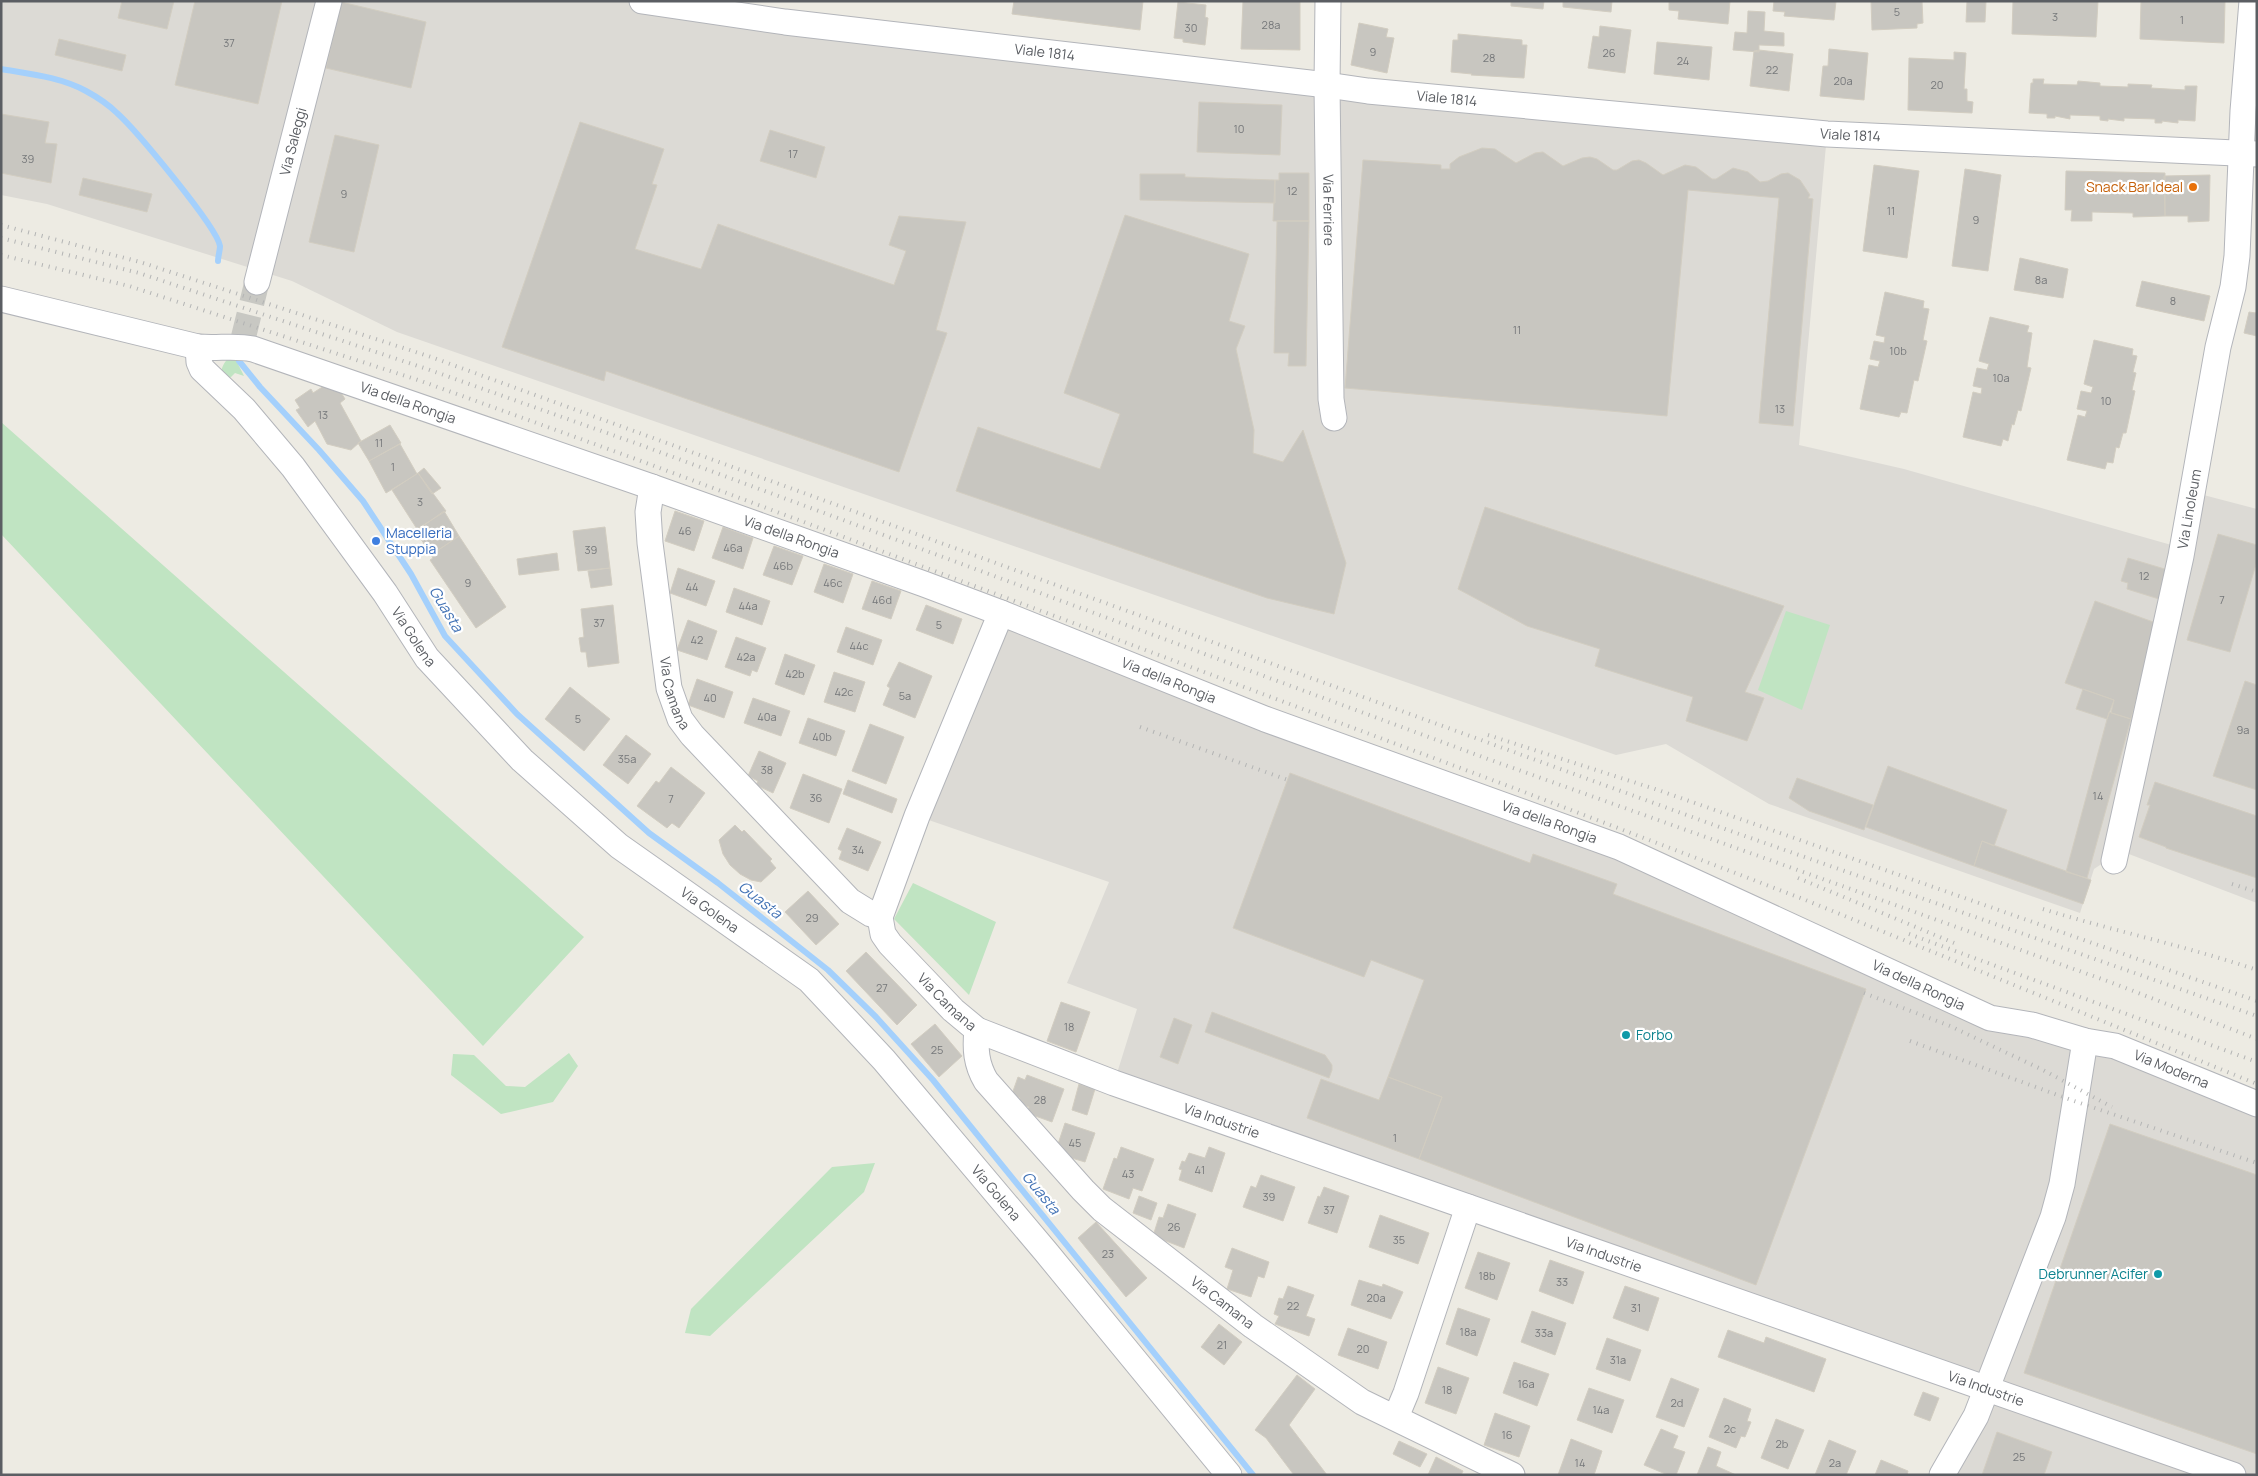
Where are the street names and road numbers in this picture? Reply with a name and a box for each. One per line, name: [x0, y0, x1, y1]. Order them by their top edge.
street label: Viale 1814: [1013, 39, 1076, 65]
street label: Viale 1814: [1416, 86, 1478, 110]
street label: Via Saleggi: [275, 105, 310, 178]
street label: Viale 1814: [1819, 123, 1881, 145]
street label: Via Ferriere: [1319, 174, 1339, 246]
street label: Via della Rongia: [358, 377, 459, 428]
street label: Via Linoleum: [2172, 467, 2205, 550]
street label: Via della Rongia: [741, 510, 842, 562]
street label: Via Golena: [388, 603, 440, 671]
street label: Via della Rongia: [1119, 652, 1219, 707]
street label: Via Camana: [656, 656, 695, 733]
street label: Via della Rongia: [1499, 795, 1600, 847]
street label: Via Golena: [677, 882, 743, 937]
street label: Via della Rongia: [1869, 955, 1968, 1014]
street label: Via Camana: [913, 969, 981, 1035]
street label: Via Moderna: [2131, 1045, 2212, 1093]
street label: Via Industrie: [1181, 1098, 1262, 1142]
street label: Via Golena: [967, 1161, 1026, 1224]
street label: Via Industrie: [1563, 1232, 1645, 1276]
street label: Via Camana: [1187, 1271, 1259, 1333]
street label: Via Industrie: [1945, 1366, 2027, 1410]

